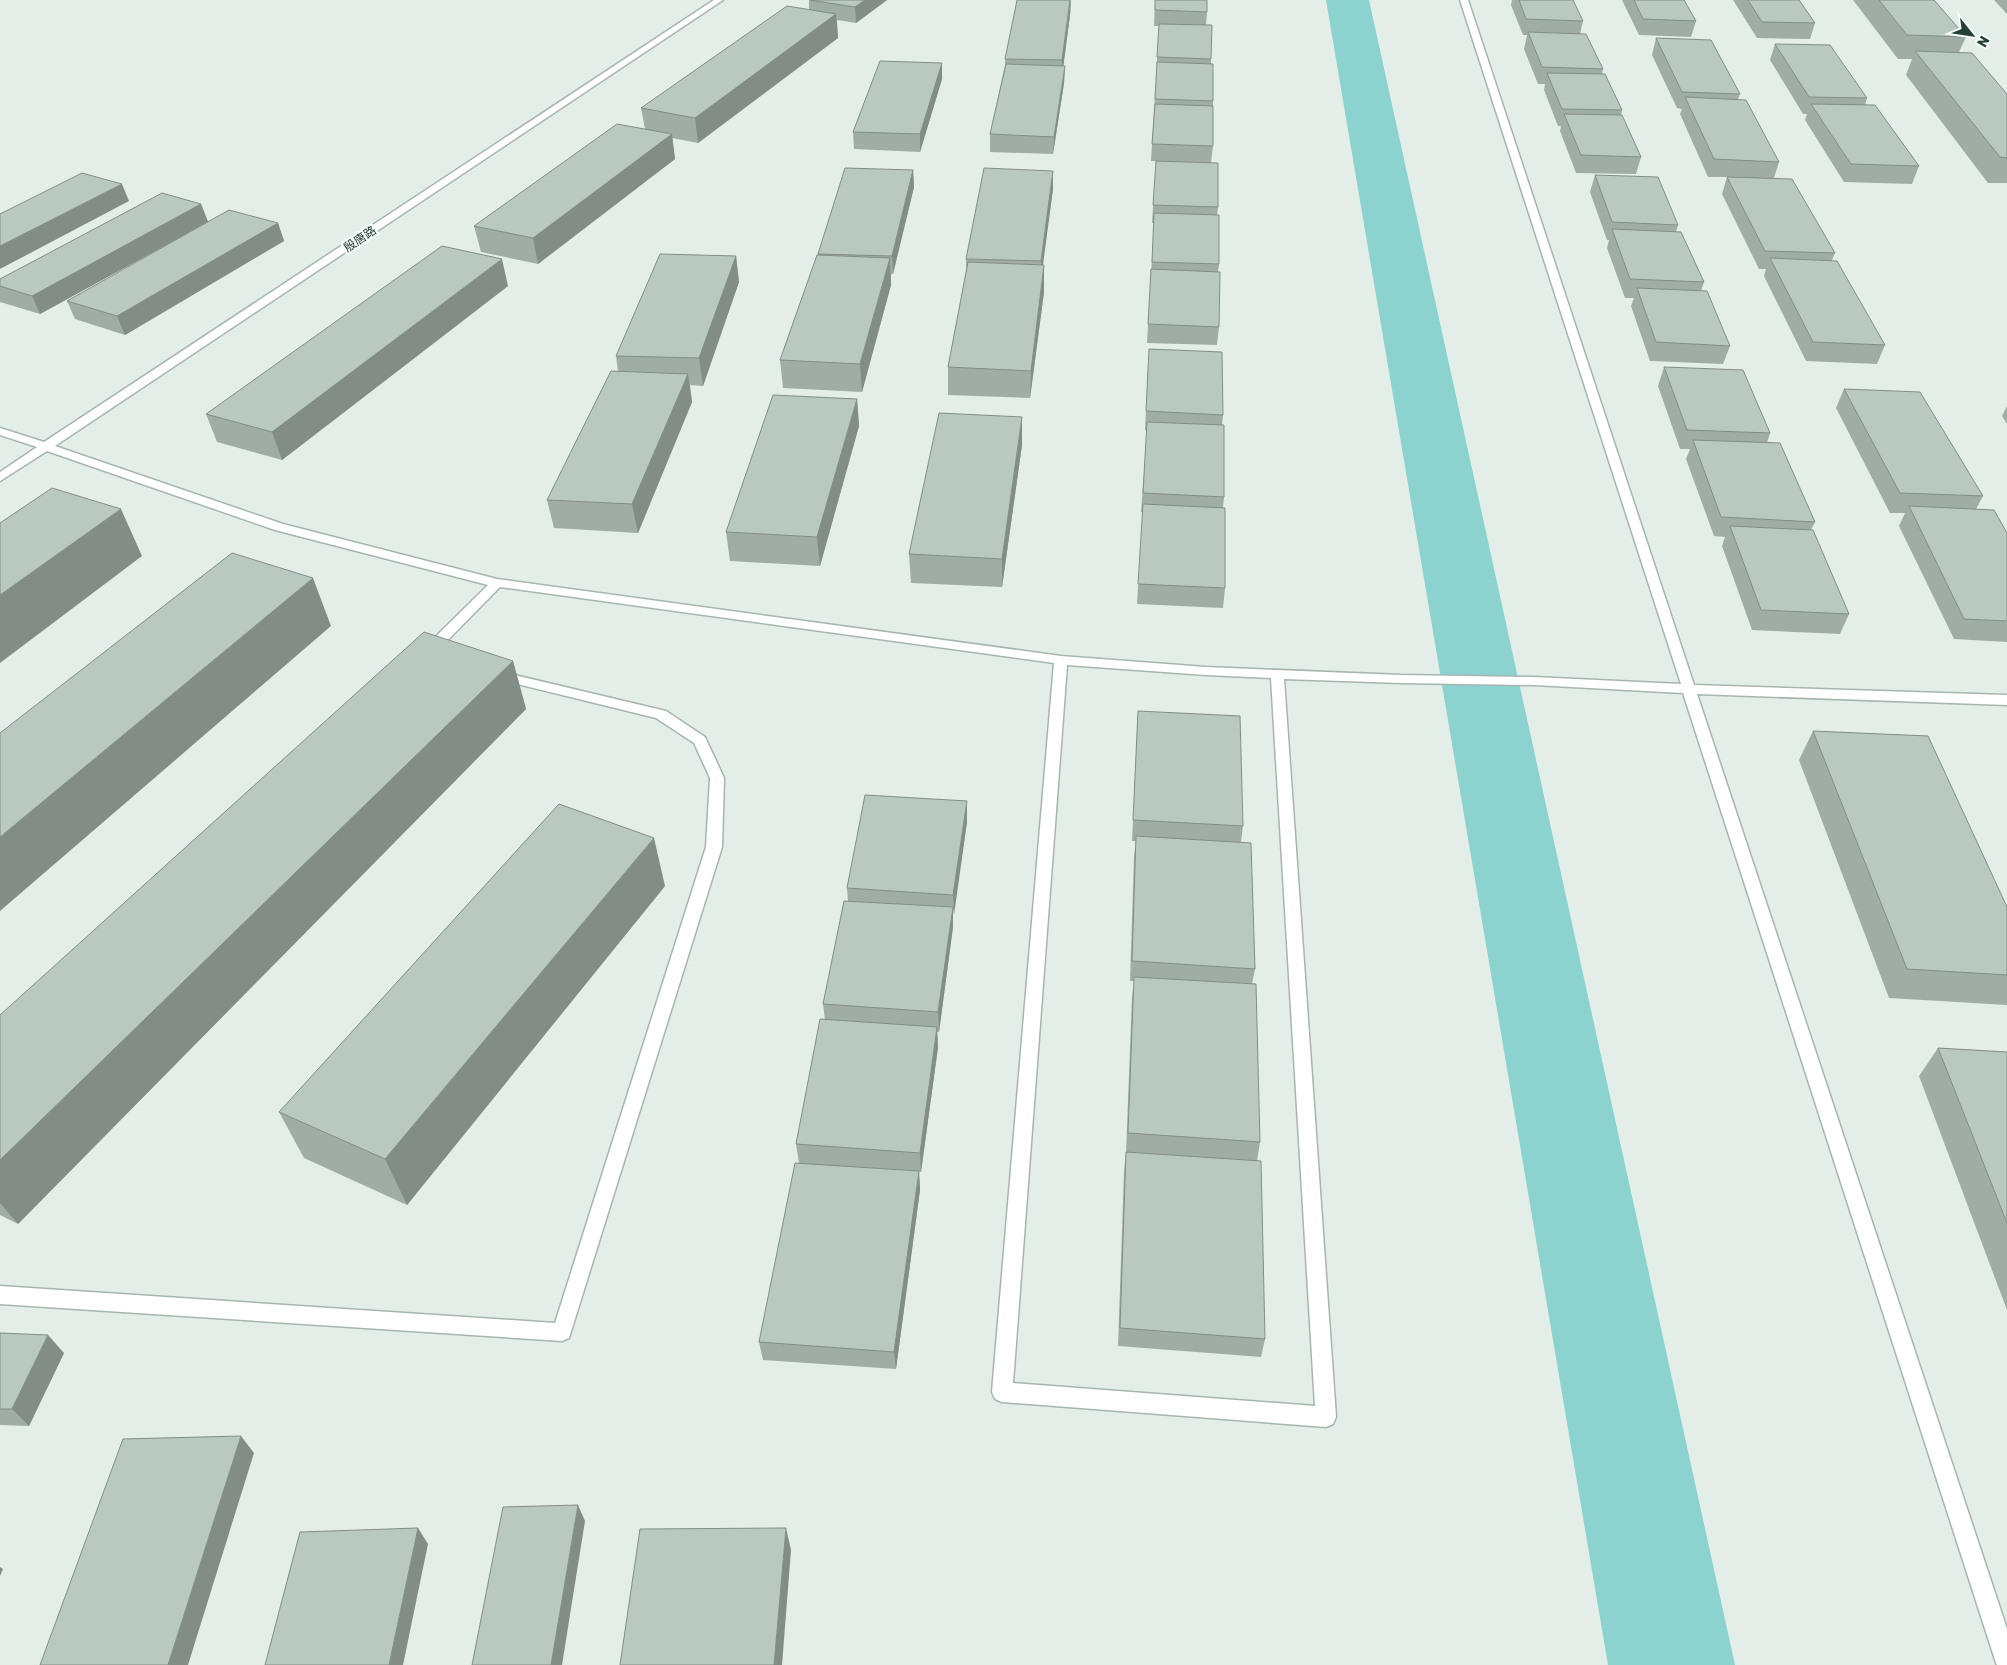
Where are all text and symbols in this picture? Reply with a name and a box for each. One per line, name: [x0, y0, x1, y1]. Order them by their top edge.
north arrow: [1947, 10, 1997, 60]
text: N: [1973, 33, 1993, 50]
street label: 殷唐路: [341, 223, 379, 255]

